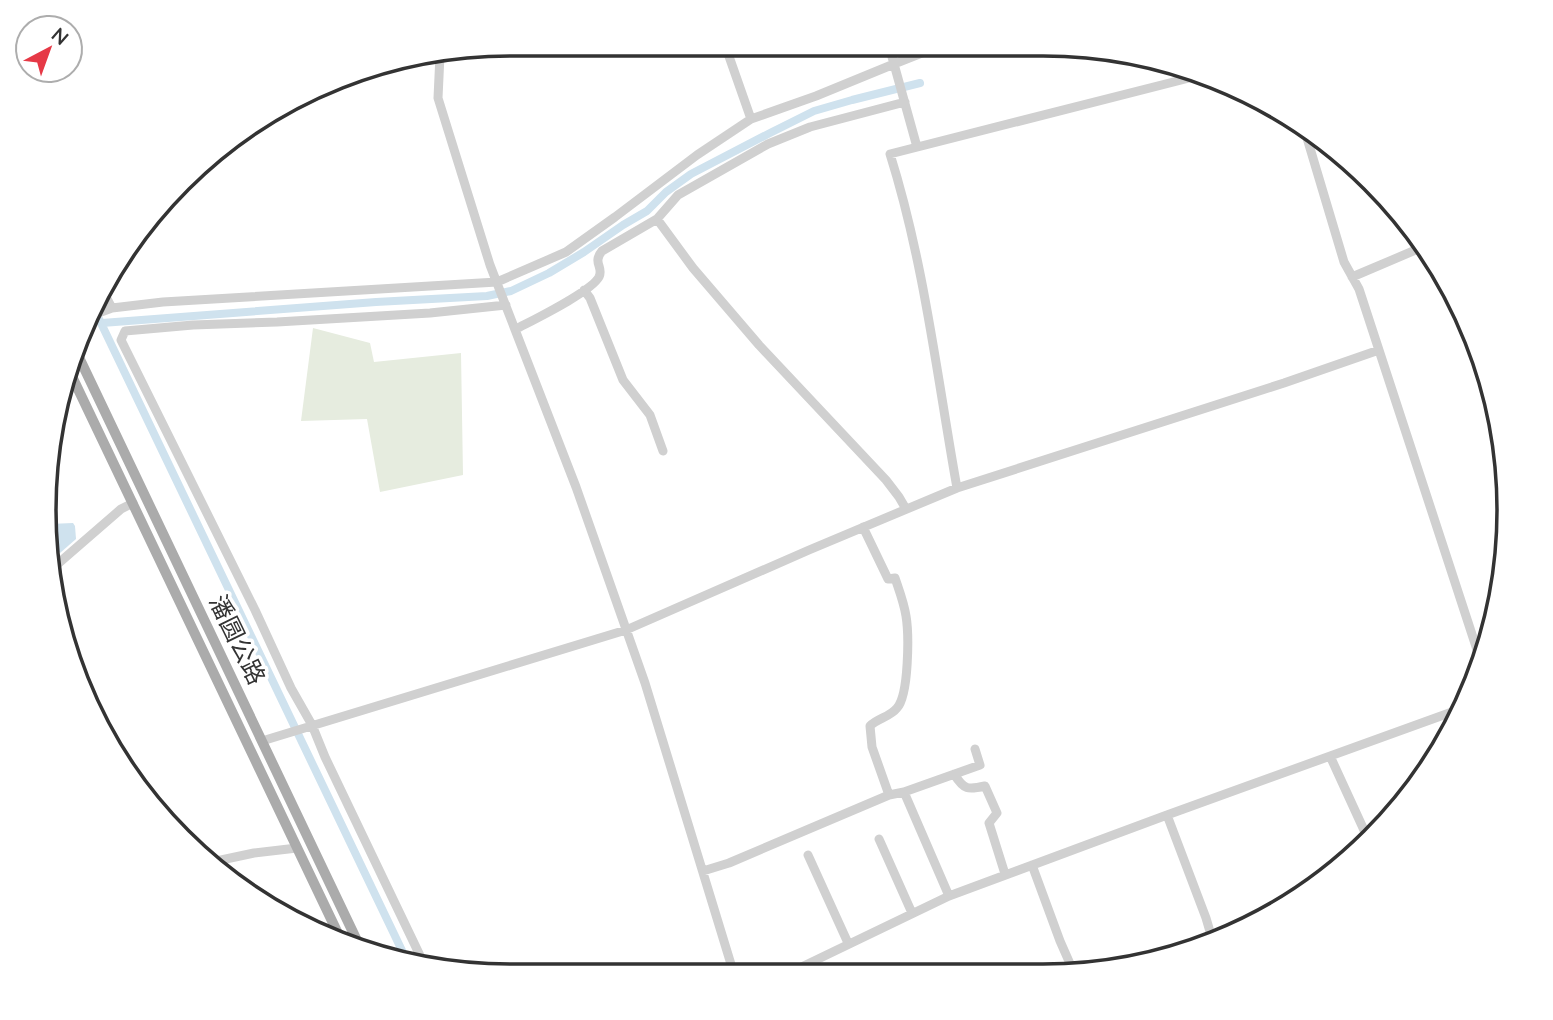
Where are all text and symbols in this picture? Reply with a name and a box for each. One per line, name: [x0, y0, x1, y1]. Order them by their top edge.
north arrow: [14, 14, 84, 84]
text: N: [47, 22, 74, 49]
street label: 潘圆公路: [204, 590, 272, 689]

